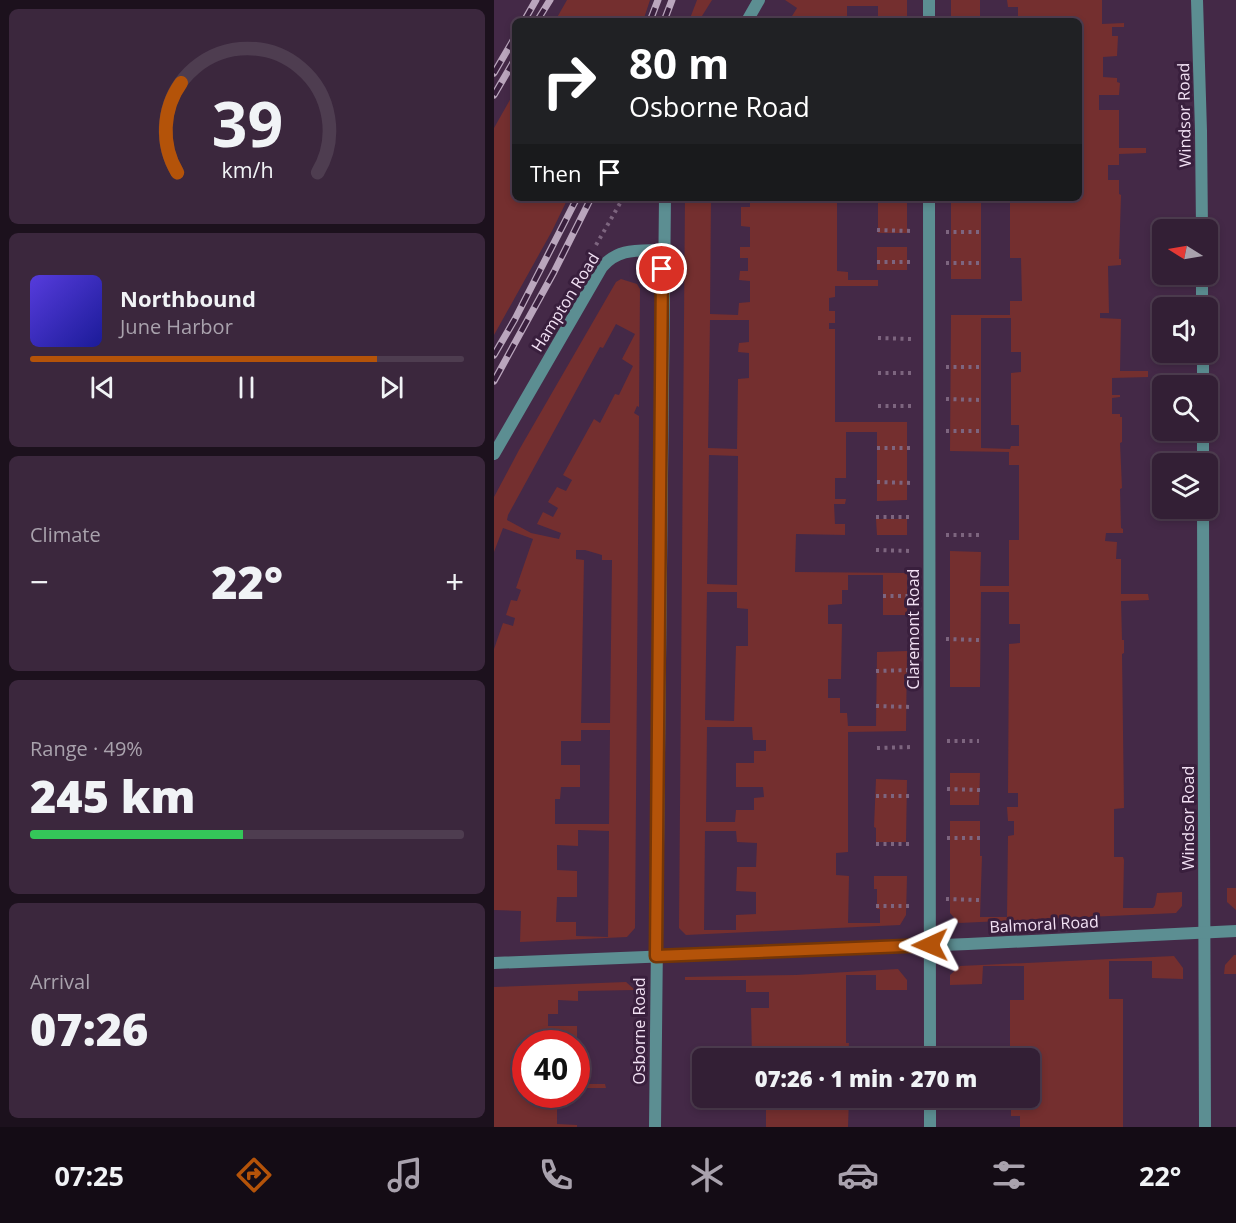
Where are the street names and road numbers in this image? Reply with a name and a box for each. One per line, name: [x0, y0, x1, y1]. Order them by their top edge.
street label: Windsor Road: [1172, 63, 1196, 167]
street label: Hampton Road: [526, 248, 604, 356]
street label: Claremont Road: [902, 569, 924, 689]
street label: Windsor Road: [1177, 766, 1199, 870]
street label: Balmoral Road: [989, 910, 1099, 938]
street label: Osborne Road: [628, 977, 650, 1085]

